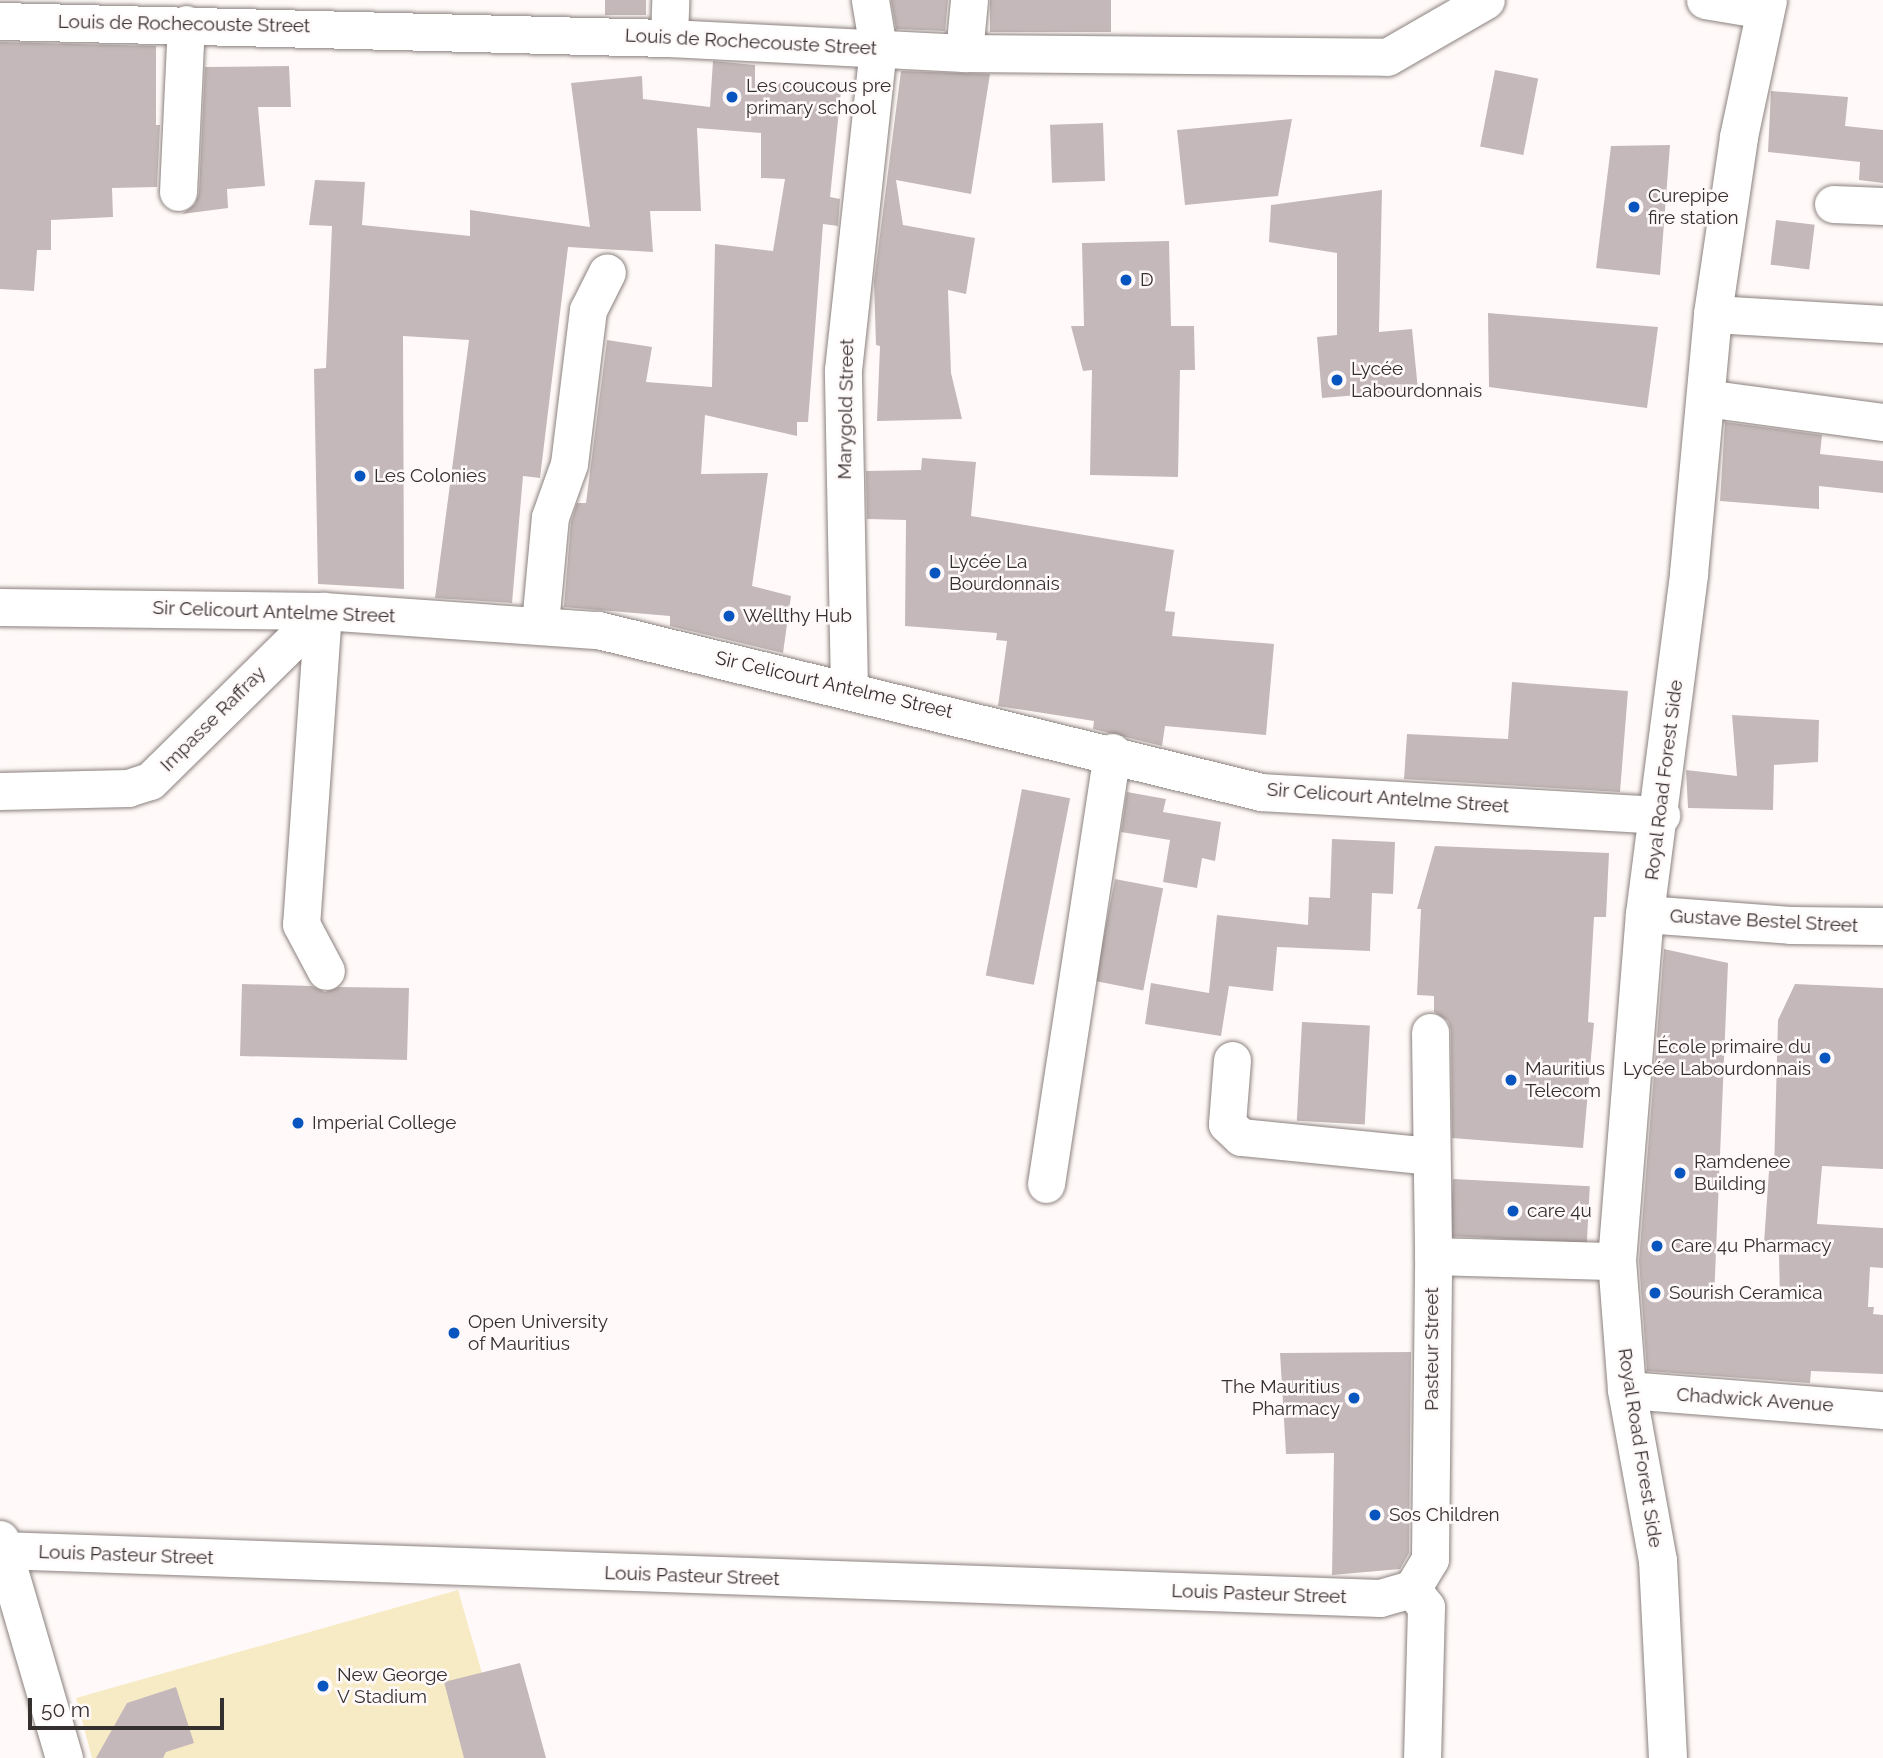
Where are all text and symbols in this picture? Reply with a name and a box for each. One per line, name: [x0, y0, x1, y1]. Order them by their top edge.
street label: Louis de Rochecouste Street: [58, 10, 310, 38]
street label: Louis de Rochecouste Street: [624, 24, 878, 60]
place label: Les coucous pre primary school: [746, 75, 891, 119]
marker: Les coucous pre primary school: [724, 89, 740, 105]
place label: Curepipe fire station: [1648, 185, 1739, 229]
marker: Curepipe fire station: [1626, 199, 1642, 215]
place label: D: [1140, 269, 1154, 291]
marker: D: [1118, 272, 1134, 288]
street label: Marygold Street: [833, 338, 859, 480]
place label: Lycée Labourdonnais: [1351, 358, 1482, 402]
marker: Lycée Labourdonnais: [1329, 372, 1345, 388]
place label: Les Colonies: [374, 465, 486, 487]
marker: Les Colonies: [352, 468, 368, 484]
place label: Lycée La Bourdonnais: [949, 551, 1060, 595]
marker: Lycée La Bourdonnais: [927, 565, 943, 581]
street label: Sir Celicourt Antelme Street: [152, 596, 396, 628]
place label: Wellthy Hub: [743, 605, 852, 627]
marker: Wellthy Hub: [721, 608, 737, 624]
street label: Sir Celicourt Antelme Street: [713, 646, 955, 724]
street label: Impasse Raffray: [156, 662, 270, 776]
street label: Royal Road Forest Side: [1640, 678, 1688, 882]
street label: Sir Celicourt Antelme Street: [1266, 778, 1510, 818]
street label: Gustave Bestel Street: [1669, 905, 1859, 937]
place label: École primaire du Lycée Labourdonnais: [1623, 1036, 1811, 1080]
marker: École primaire du Lycée Labourdonnais: [1817, 1050, 1833, 1066]
place label: Mauritius Telecom: [1525, 1058, 1605, 1102]
marker: Mauritius Telecom: [1503, 1072, 1519, 1088]
place label: Imperial College: [312, 1112, 457, 1134]
marker: Imperial College: [290, 1115, 306, 1131]
place label: Ramdenee Building: [1694, 1151, 1790, 1195]
marker: Ramdenee Building: [1672, 1165, 1688, 1181]
place label: care 4u: [1527, 1200, 1592, 1222]
marker: care 4u: [1505, 1203, 1521, 1219]
place label: Care 4u Pharmacy: [1671, 1235, 1832, 1257]
marker: Care 4u Pharmacy: [1649, 1238, 1665, 1254]
place label: Sourish Ceramica: [1669, 1282, 1823, 1304]
marker: Sourish Ceramica: [1647, 1285, 1663, 1301]
street label: Pasteur Street: [1421, 1287, 1443, 1411]
place label: Open University of Mauritius: [468, 1311, 608, 1355]
marker: Open University of Mauritius: [446, 1325, 462, 1341]
street label: Royal Road Forest Side: [1613, 1346, 1667, 1550]
place label: The Mauritius Pharmacy: [1221, 1376, 1340, 1420]
street label: Chadwick Avenue: [1675, 1383, 1835, 1417]
marker: The Mauritius Pharmacy: [1346, 1390, 1362, 1406]
place label: Sos Children: [1389, 1504, 1500, 1526]
marker: Sos Children: [1367, 1507, 1383, 1523]
street label: Louis Pasteur Street: [38, 1541, 214, 1569]
street label: Louis Pasteur Street: [604, 1562, 780, 1590]
street label: Louis Pasteur Street: [1171, 1580, 1347, 1608]
place label: New George V Stadium: [337, 1664, 448, 1708]
marker: New George V Stadium: [315, 1678, 331, 1694]
scale bar: [32, 1684, 228, 1728]
text: 50 m: [41, 1697, 90, 1722]

